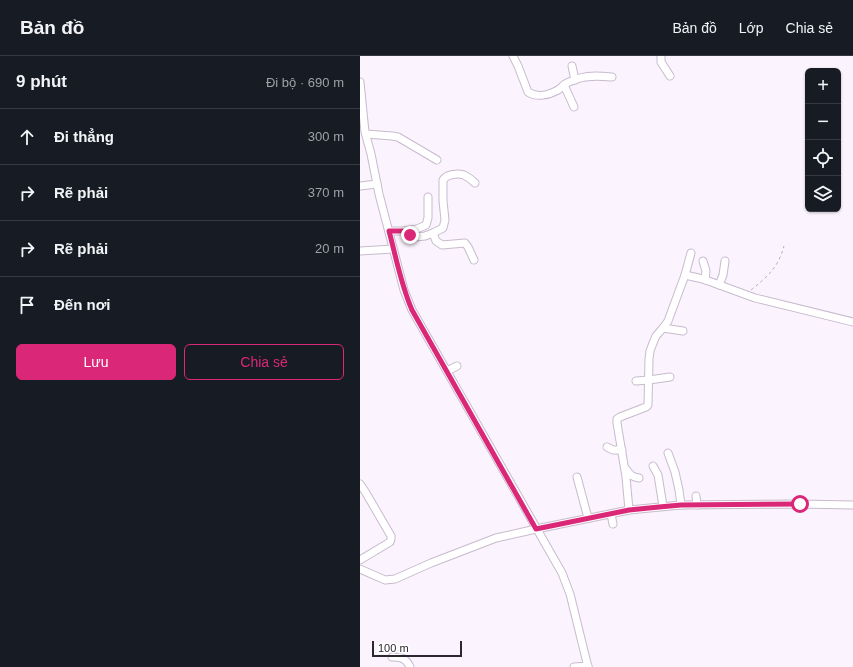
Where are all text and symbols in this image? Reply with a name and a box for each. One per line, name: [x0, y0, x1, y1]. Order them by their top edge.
text: Bản đồ: [20, 17, 84, 38]
text: Bản đồ: [672, 20, 717, 36]
text: Lớp: [739, 20, 764, 36]
text: Chia sẻ: [786, 20, 833, 36]
map controls: [805, 68, 841, 212]
button: +: [805, 68, 841, 104]
text: 9 phút: [16, 72, 67, 91]
text: Đi bộ · 690 m: [266, 75, 344, 90]
button: −: [805, 104, 841, 140]
icon: ahead: [16, 126, 38, 148]
text: Đi thẳng: [54, 128, 114, 145]
text: 300 m: [308, 129, 344, 144]
button: locate: [805, 140, 841, 176]
button: layers: [805, 176, 841, 212]
icon: right: [16, 182, 38, 204]
text: Rẽ phải: [54, 184, 108, 201]
text: 370 m: [308, 185, 344, 200]
route end: [401, 226, 419, 244]
icon: right: [16, 238, 38, 260]
text: Rẽ phải: [54, 240, 108, 257]
text: 20 m: [315, 241, 344, 256]
icon: arrive: [16, 294, 38, 316]
text: Đến nơi: [54, 296, 111, 313]
button: Lưu: [16, 344, 176, 380]
button: Chia sẻ: [184, 344, 344, 380]
route start: [791, 495, 809, 513]
scale bar: [372, 639, 462, 658]
text: 100 m: [378, 642, 409, 654]

